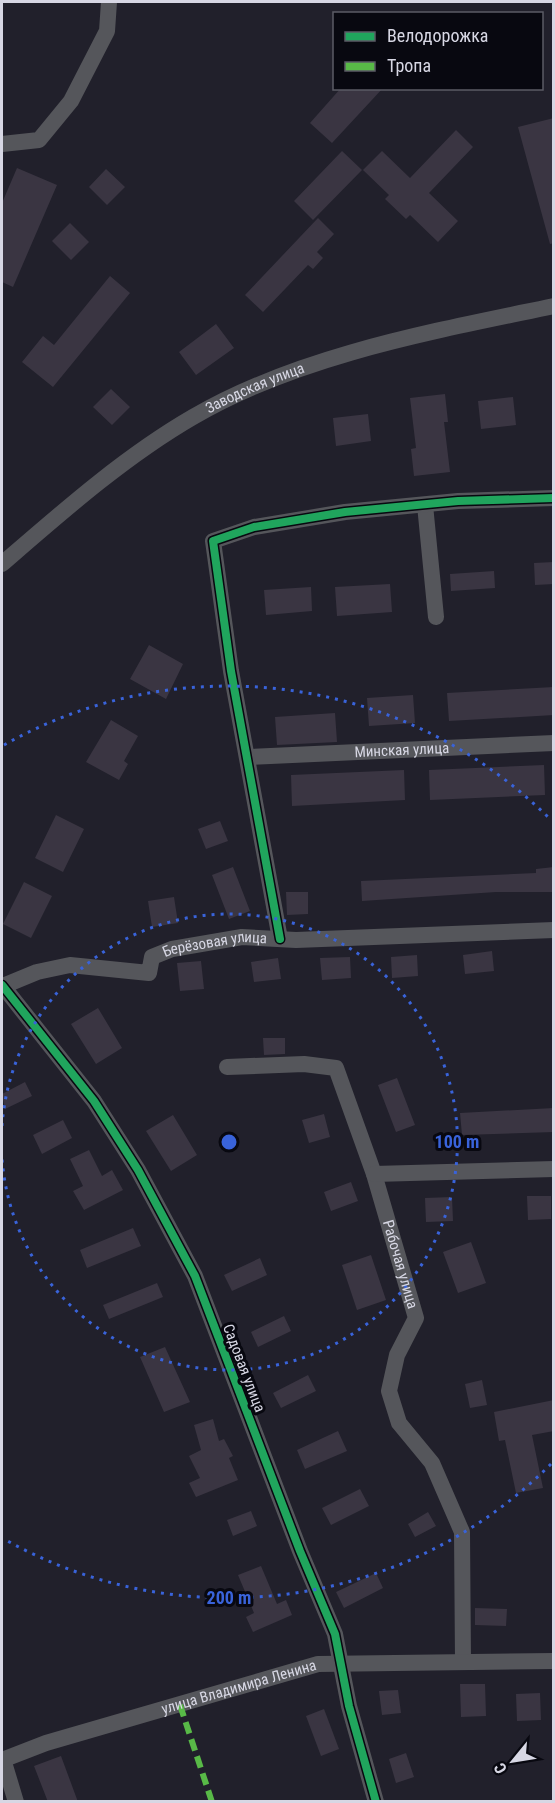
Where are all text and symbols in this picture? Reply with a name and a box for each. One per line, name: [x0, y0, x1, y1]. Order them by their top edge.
legend: [333, 12, 543, 90]
text: Велодорожка: [387, 25, 488, 46]
text: Тропа: [387, 55, 431, 76]
street label: Заводская улица: [202, 359, 307, 417]
street label: Минская улица: [354, 739, 450, 761]
street label: Берёзовая улица: [160, 928, 268, 961]
text: 100 m: [435, 1131, 479, 1152]
centre of rings: [219, 1132, 239, 1152]
street label: Рабочая улица: [379, 1218, 422, 1311]
street label: Садовая улица: [219, 1321, 269, 1415]
text: 200 m: [207, 1587, 251, 1608]
street label: улица Владимира Ленина: [159, 1656, 318, 1718]
north arrow: [483, 1731, 543, 1791]
text: С: [490, 1760, 511, 1777]

